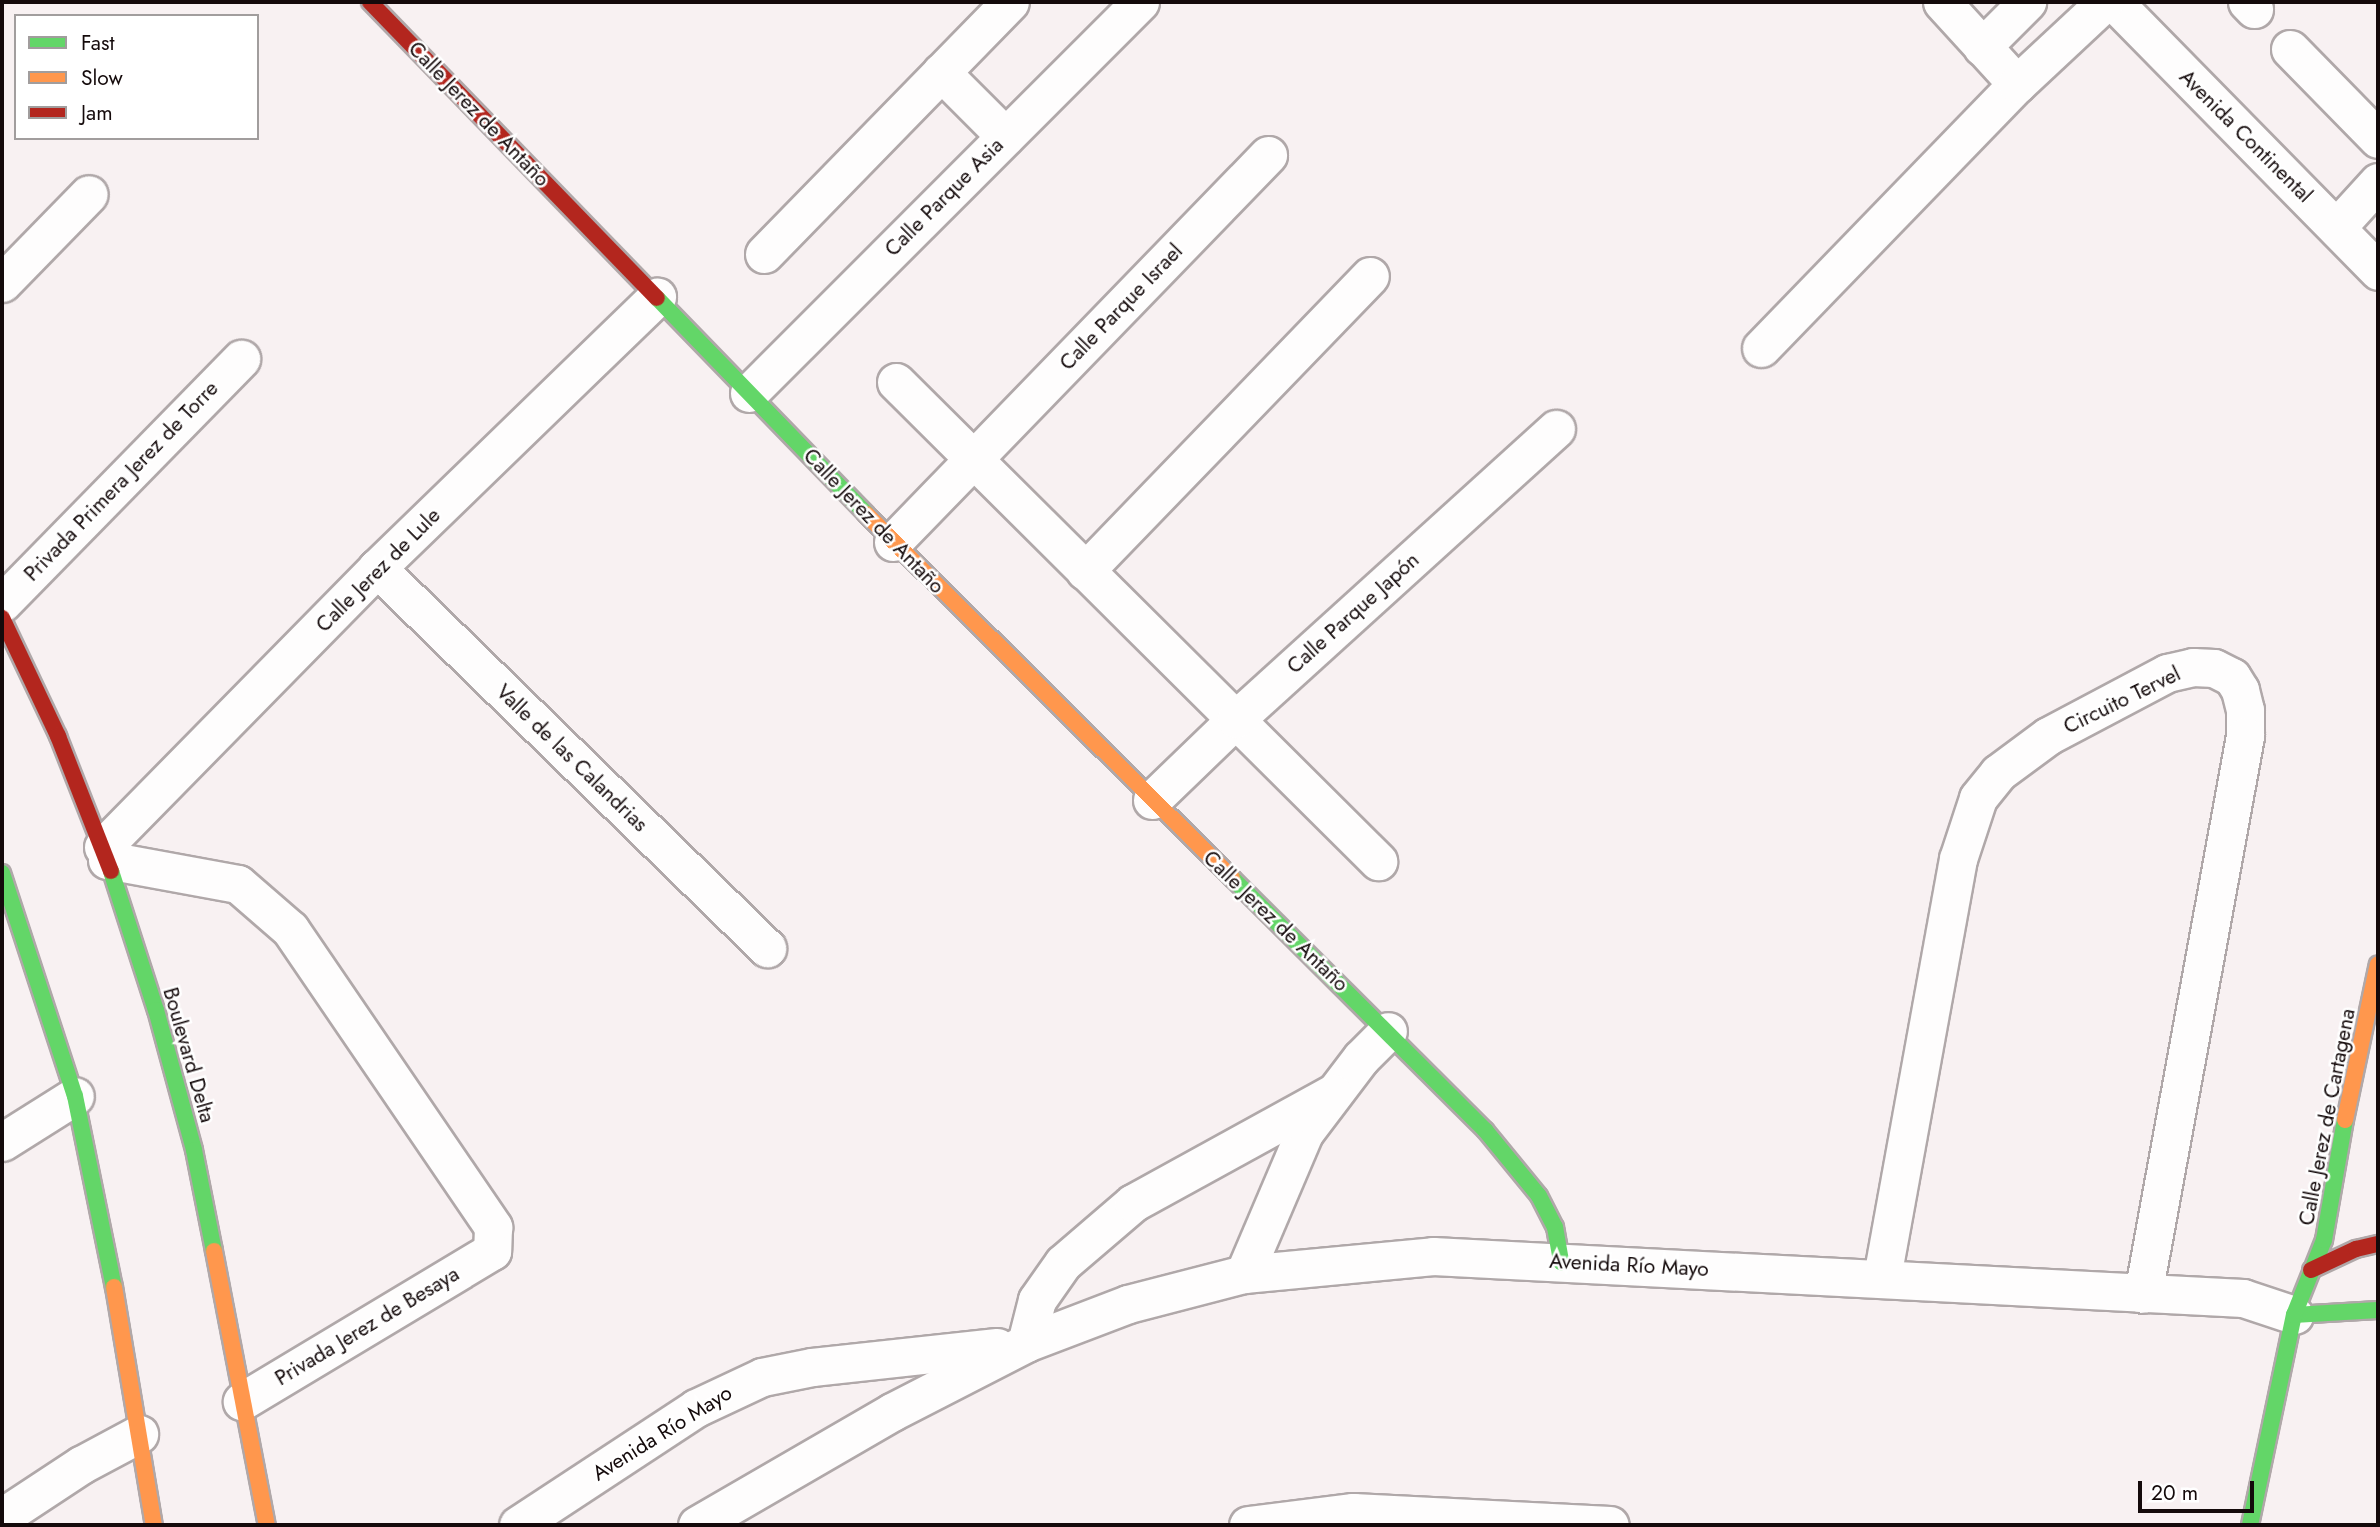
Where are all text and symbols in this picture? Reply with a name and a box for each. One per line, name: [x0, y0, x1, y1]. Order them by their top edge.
legend: [14, 14, 259, 140]
text: Fast: [81, 28, 114, 58]
street label: Calle Jerez de Antaño: [403, 36, 555, 192]
text: Slow: [81, 63, 123, 93]
street label: Avenida Continental: [2174, 64, 2318, 208]
text: Jam: [81, 98, 113, 128]
street label: Calle Parque Asia: [880, 133, 1008, 261]
street label: Calle Parque Israel: [1054, 239, 1188, 375]
street label: Privada Primera Jerez de Torre: [19, 376, 223, 586]
street label: Calle Jerez de Antaño: [798, 443, 950, 599]
street label: Calle Jerez de Lule: [311, 503, 445, 637]
street label: Calle Parque Japón: [1282, 547, 1424, 679]
street label: Circuito Tervel: [2059, 661, 2185, 739]
street label: Valle de las Calandrias: [491, 679, 653, 837]
street label: Calle Jerez de Antaño: [1198, 845, 1354, 997]
street label: Boulevard Delta: [158, 985, 220, 1125]
street label: Calle Jerez de Cartagena: [2294, 1006, 2360, 1228]
street label: Avenida Río Mayo: [1549, 1248, 1709, 1282]
street label: Privada Jerez de Besaya: [270, 1261, 464, 1391]
street label: Avenida Río Mayo: [588, 1380, 736, 1486]
scale bar: [2142, 1468, 2258, 1512]
text: 20 m: [2151, 1478, 2198, 1508]

